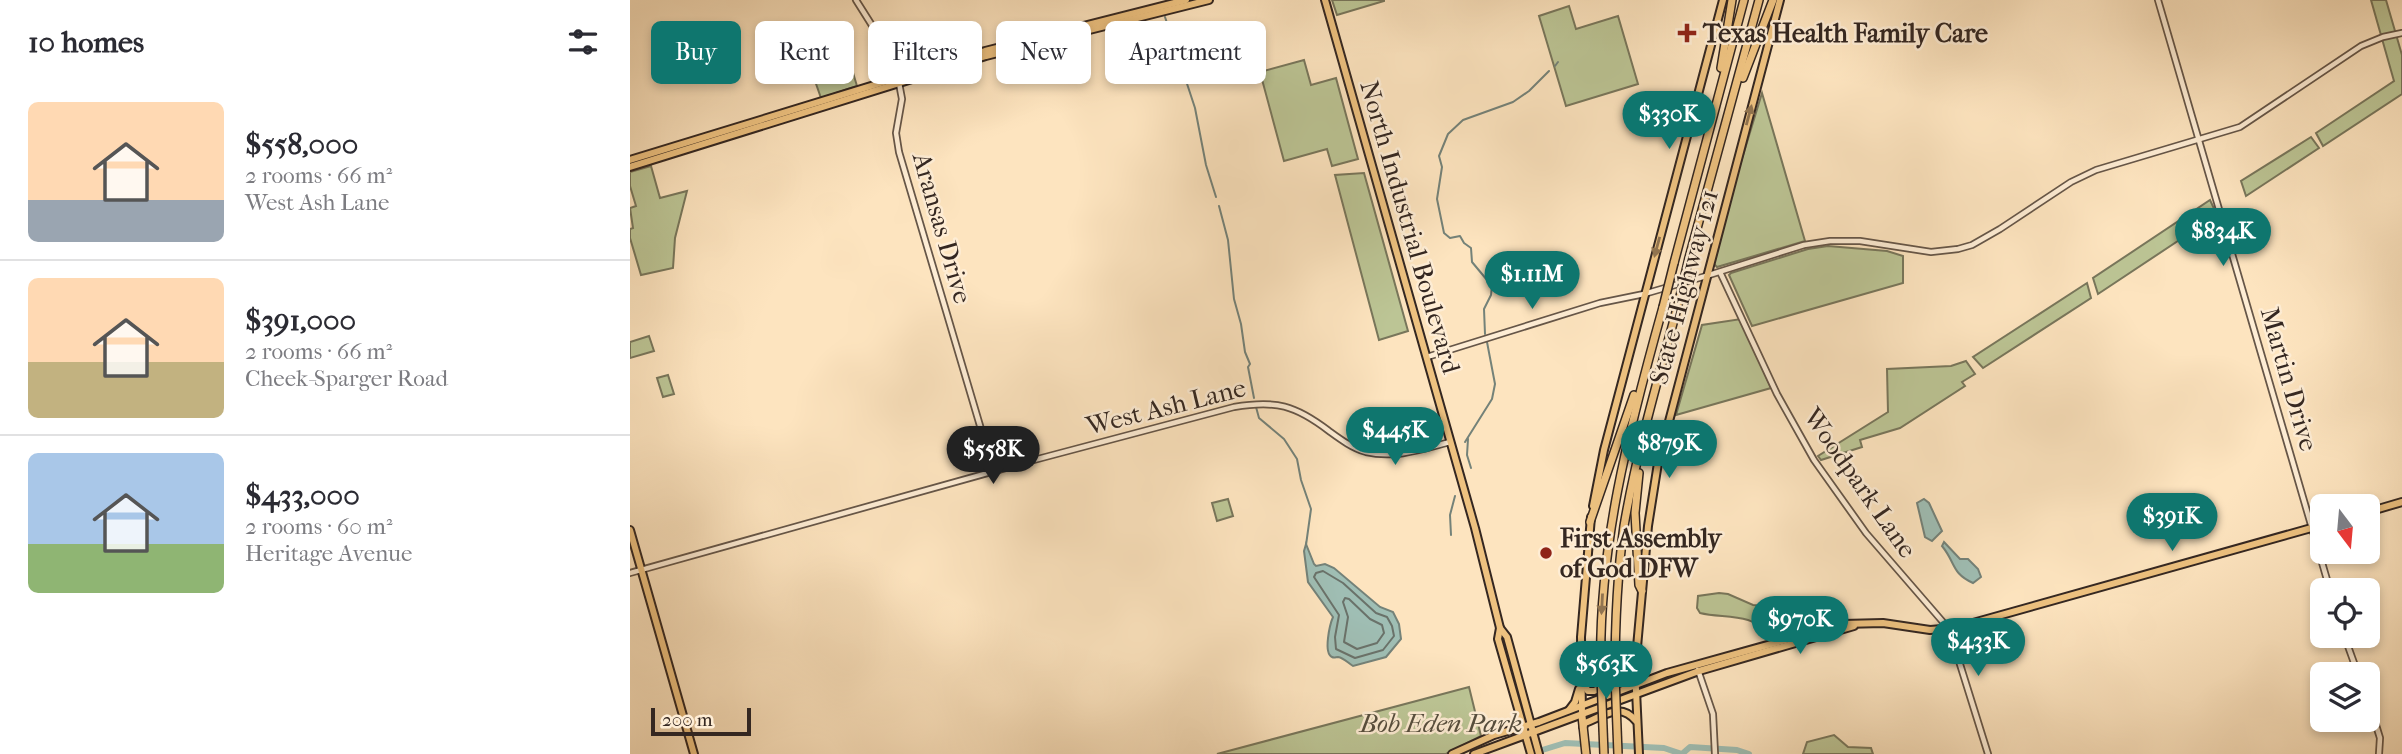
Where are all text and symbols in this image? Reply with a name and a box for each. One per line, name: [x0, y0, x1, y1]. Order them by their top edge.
place label: Texas Health Family Care: [1702, 18, 1988, 49]
chip: Buy: [651, 21, 741, 84]
chip: Rent: [755, 21, 854, 84]
chip: Filters: [868, 21, 982, 84]
chip: New: [996, 21, 1091, 84]
chip: Apartment: [1105, 21, 1266, 84]
icon: filters: [564, 23, 602, 61]
marker: Texas Health Family Care: [1677, 23, 1697, 43]
text: 10 homes: [28, 25, 144, 60]
street label: North Industrial Boulevard: [1353, 77, 1467, 378]
pin: $330K: [1620, 92, 1718, 151]
text: $330K: [1639, 100, 1699, 127]
one-way arrow: [1744, 104, 1755, 126]
text: $558,000: [245, 127, 358, 162]
icon: home: [84, 130, 168, 214]
street label: Aransas Drive: [905, 148, 978, 307]
text: 2 rooms · 66 m²: [245, 162, 392, 189]
street label: State Highway 121: [1643, 186, 1725, 388]
text: West Ash Lane: [245, 189, 389, 216]
pin: $834K: [2174, 208, 2272, 268]
text: $834K: [2191, 217, 2255, 244]
one-way arrow: [1652, 236, 1662, 257]
pin: $1.11M: [1475, 252, 1589, 311]
text: $1.11M: [1501, 260, 1563, 287]
text: $391,000: [245, 303, 356, 338]
street label: Martin Drive: [2254, 304, 2324, 455]
icon: home: [84, 306, 168, 390]
text: 2 rooms · 66 m²: [245, 338, 392, 365]
text: Cheek-Sparger Road: [245, 365, 448, 392]
street label: West Ash Lane: [1082, 372, 1249, 442]
street label: Woodpark Lane: [1796, 401, 1923, 564]
pin: $445K: [1346, 407, 1444, 467]
text: $445K: [1362, 416, 1428, 443]
pin: $879K: [1620, 420, 1718, 480]
pin: $558K: [944, 426, 1042, 486]
text: $879K: [1637, 429, 1701, 456]
text: $558K: [963, 435, 1023, 462]
text: $433,000: [245, 478, 360, 513]
icon: home: [84, 481, 168, 565]
pin: $391K: [2123, 494, 2221, 553]
north arrow: [2310, 494, 2380, 564]
map controls: [2310, 494, 2380, 732]
text: $391K: [2142, 502, 2202, 529]
text: 2 rooms · 60 m²: [245, 513, 392, 540]
place label: First Assembly of God DFW: [1559, 523, 1724, 584]
text: Heritage Avenue: [245, 540, 412, 567]
marker: First Assembly of God DFW: [1538, 545, 1554, 561]
button: locate: [2310, 578, 2380, 648]
one-way arrow: [1596, 593, 1607, 615]
pin: $970K: [1751, 596, 1849, 656]
text: $970K: [1767, 605, 1833, 632]
pin: $433K: [1929, 618, 2027, 678]
text: $433K: [1947, 627, 2009, 654]
pin: $563K: [1557, 642, 1655, 701]
text: $563K: [1575, 650, 1637, 677]
button: layers: [2310, 662, 2380, 732]
scale bar: [651, 705, 751, 737]
park label: Bob Eden Park: [1358, 708, 1522, 739]
text: 200 m: [662, 709, 713, 731]

